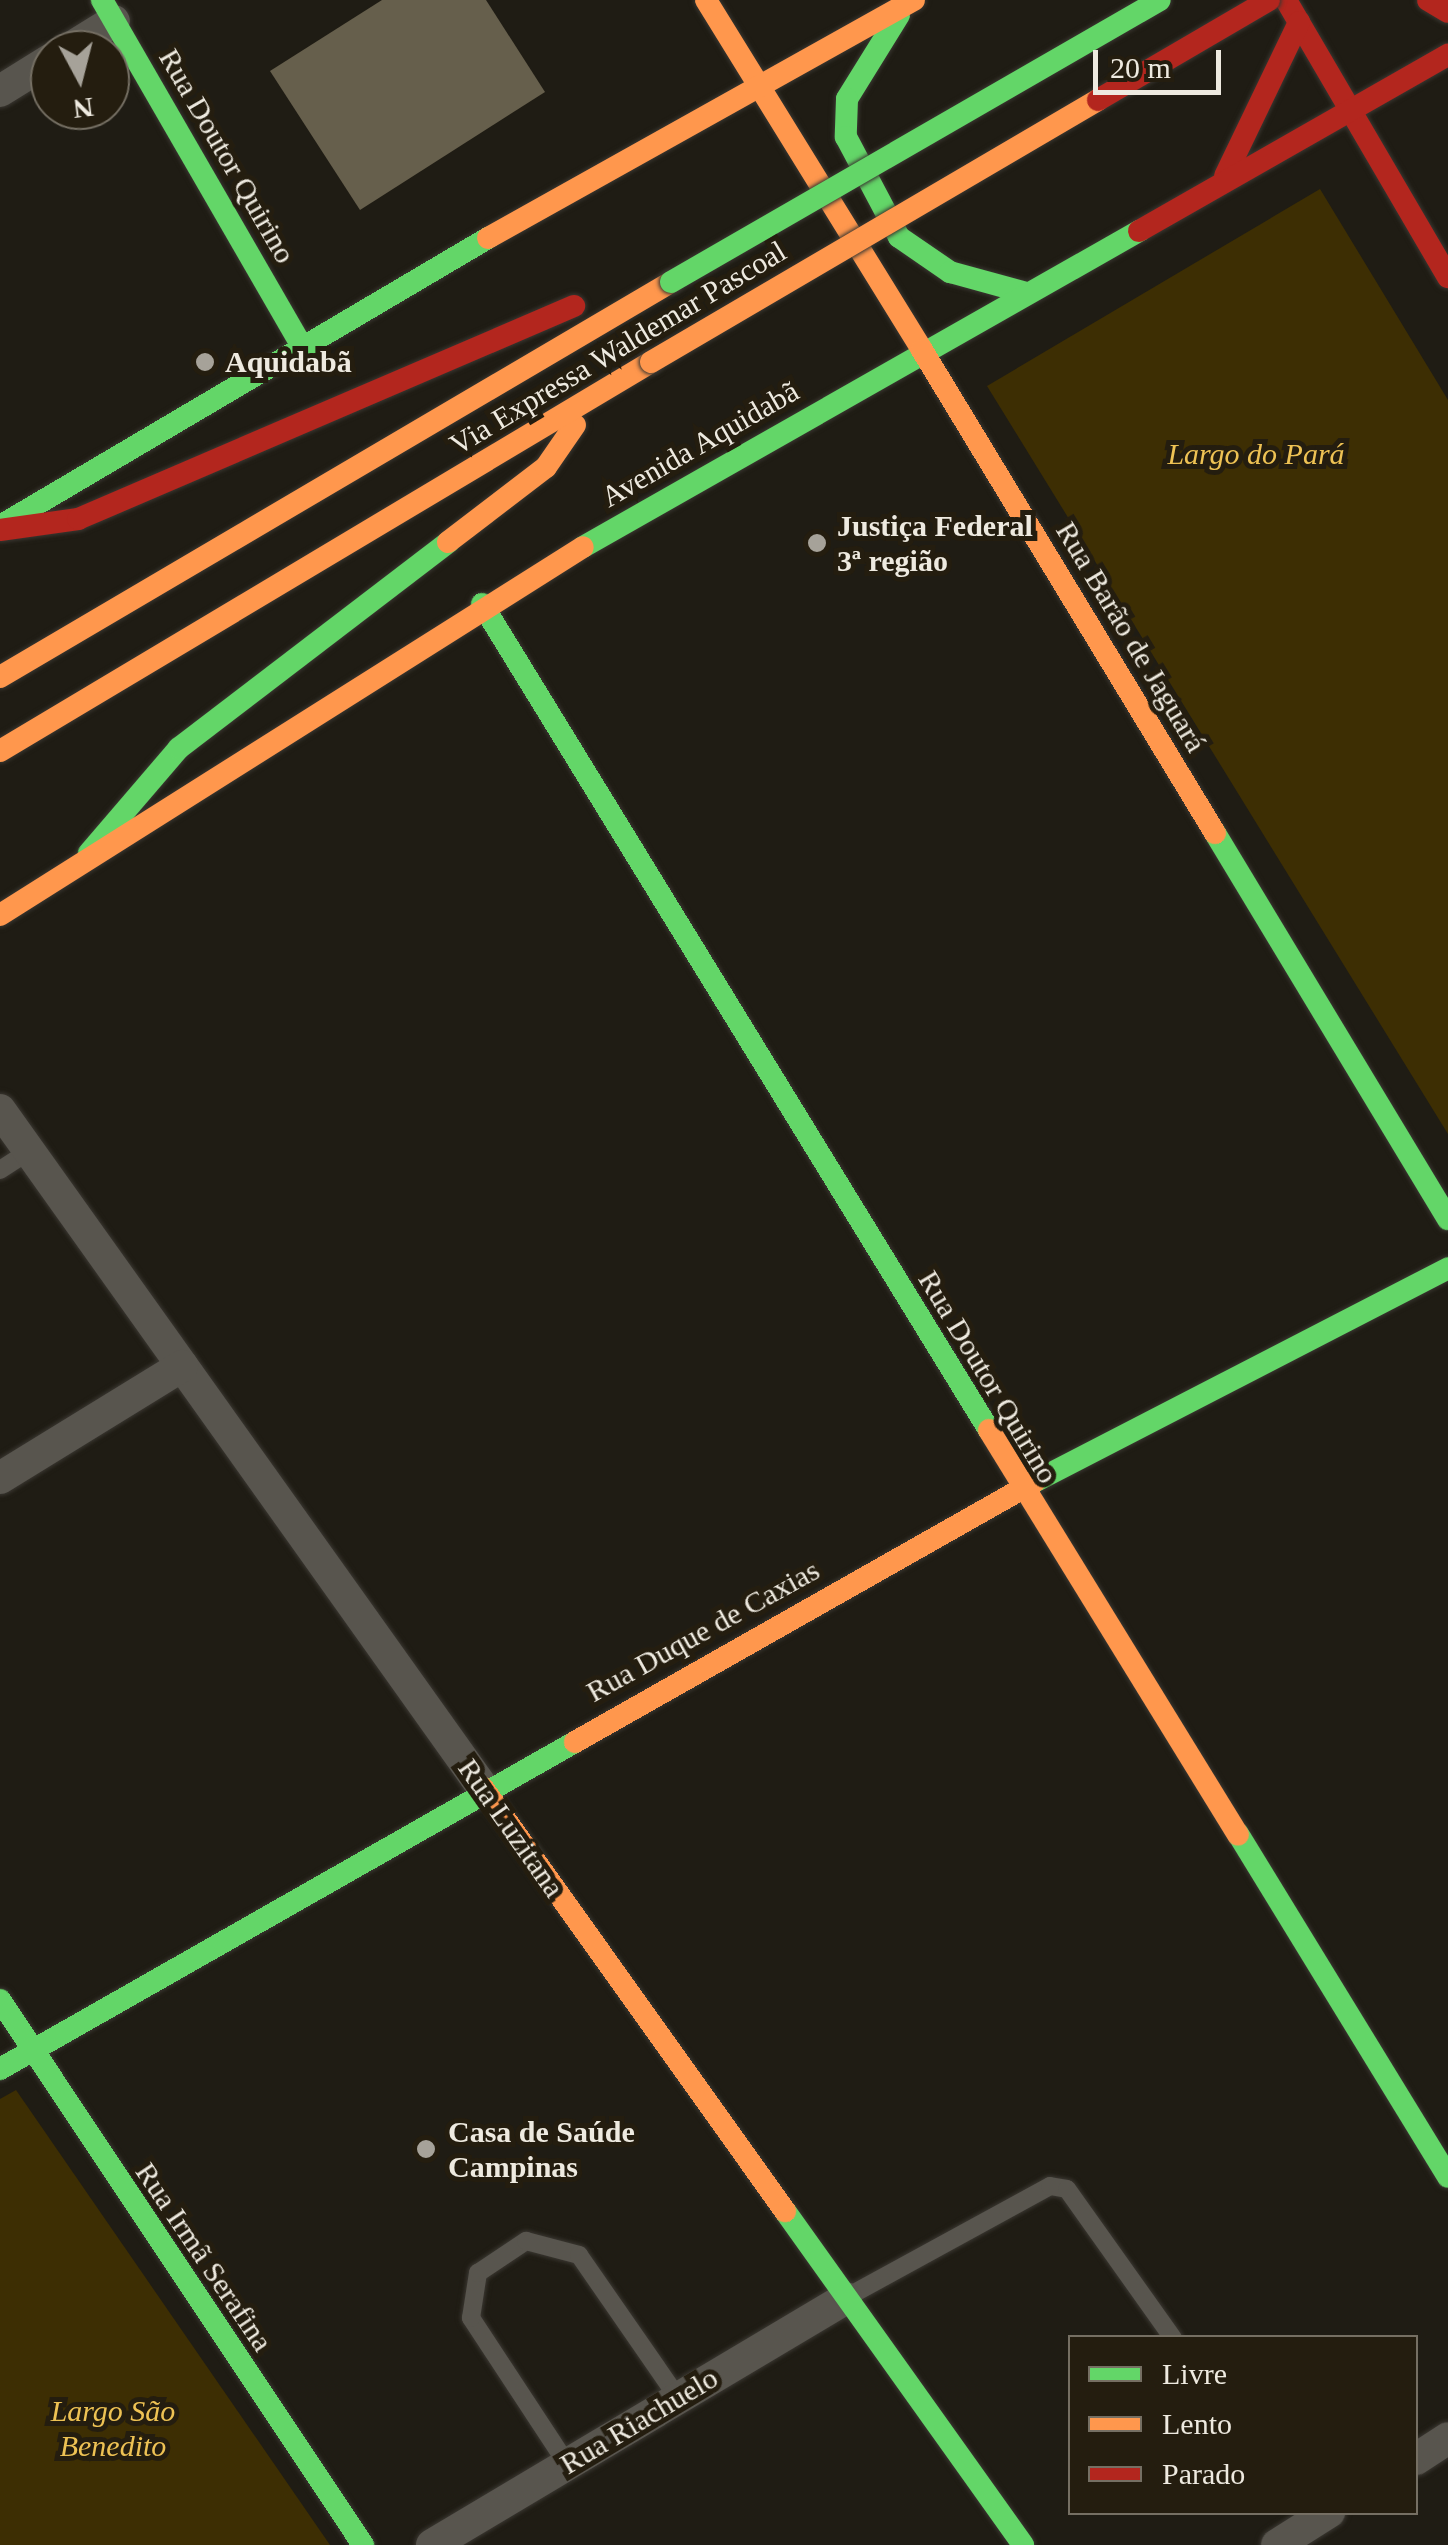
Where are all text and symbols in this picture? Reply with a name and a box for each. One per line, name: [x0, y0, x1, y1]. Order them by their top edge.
north arrow: [30, 30, 130, 130]
scale bar: [1098, 30, 1226, 92]
street label: Rua Doutor Quirino: [151, 42, 303, 270]
text: 20 m: [1110, 51, 1171, 84]
text: N: [72, 92, 95, 125]
street label: Via Expressa Waldemar Pascoal: [443, 233, 793, 463]
place label: Aquidabã: [225, 344, 352, 380]
marker: Aquidabã: [194, 351, 216, 373]
street label: Avenida Aquidabã: [594, 373, 806, 515]
park label: Largo do Pará: [1167, 436, 1345, 472]
place label: Justiça Federal 3ª região: [837, 508, 1033, 578]
street label: Rua Barão de Jaguará: [1048, 515, 1214, 759]
marker: Justiça Federal 3ª região: [806, 532, 828, 554]
street label: Rua Doutor Quirino: [910, 1264, 1066, 1490]
street label: Rua Duque de Caxias: [580, 1552, 826, 1710]
street label: Rua Luzitana: [450, 1752, 572, 1904]
place label: Casa de Saúde Campinas: [448, 2114, 635, 2184]
marker: Casa de Saúde Campinas: [413, 2136, 439, 2162]
street label: Rua Irmã Serafina: [128, 2156, 280, 2358]
legend: [1068, 2335, 1418, 2515]
text: Livre: [1162, 2357, 1227, 2390]
street label: Rua Riachuelo: [554, 2360, 724, 2482]
park label: Largo São Benedito: [51, 2393, 175, 2464]
text: Lento: [1162, 2407, 1232, 2440]
text: Parado: [1162, 2457, 1245, 2490]

